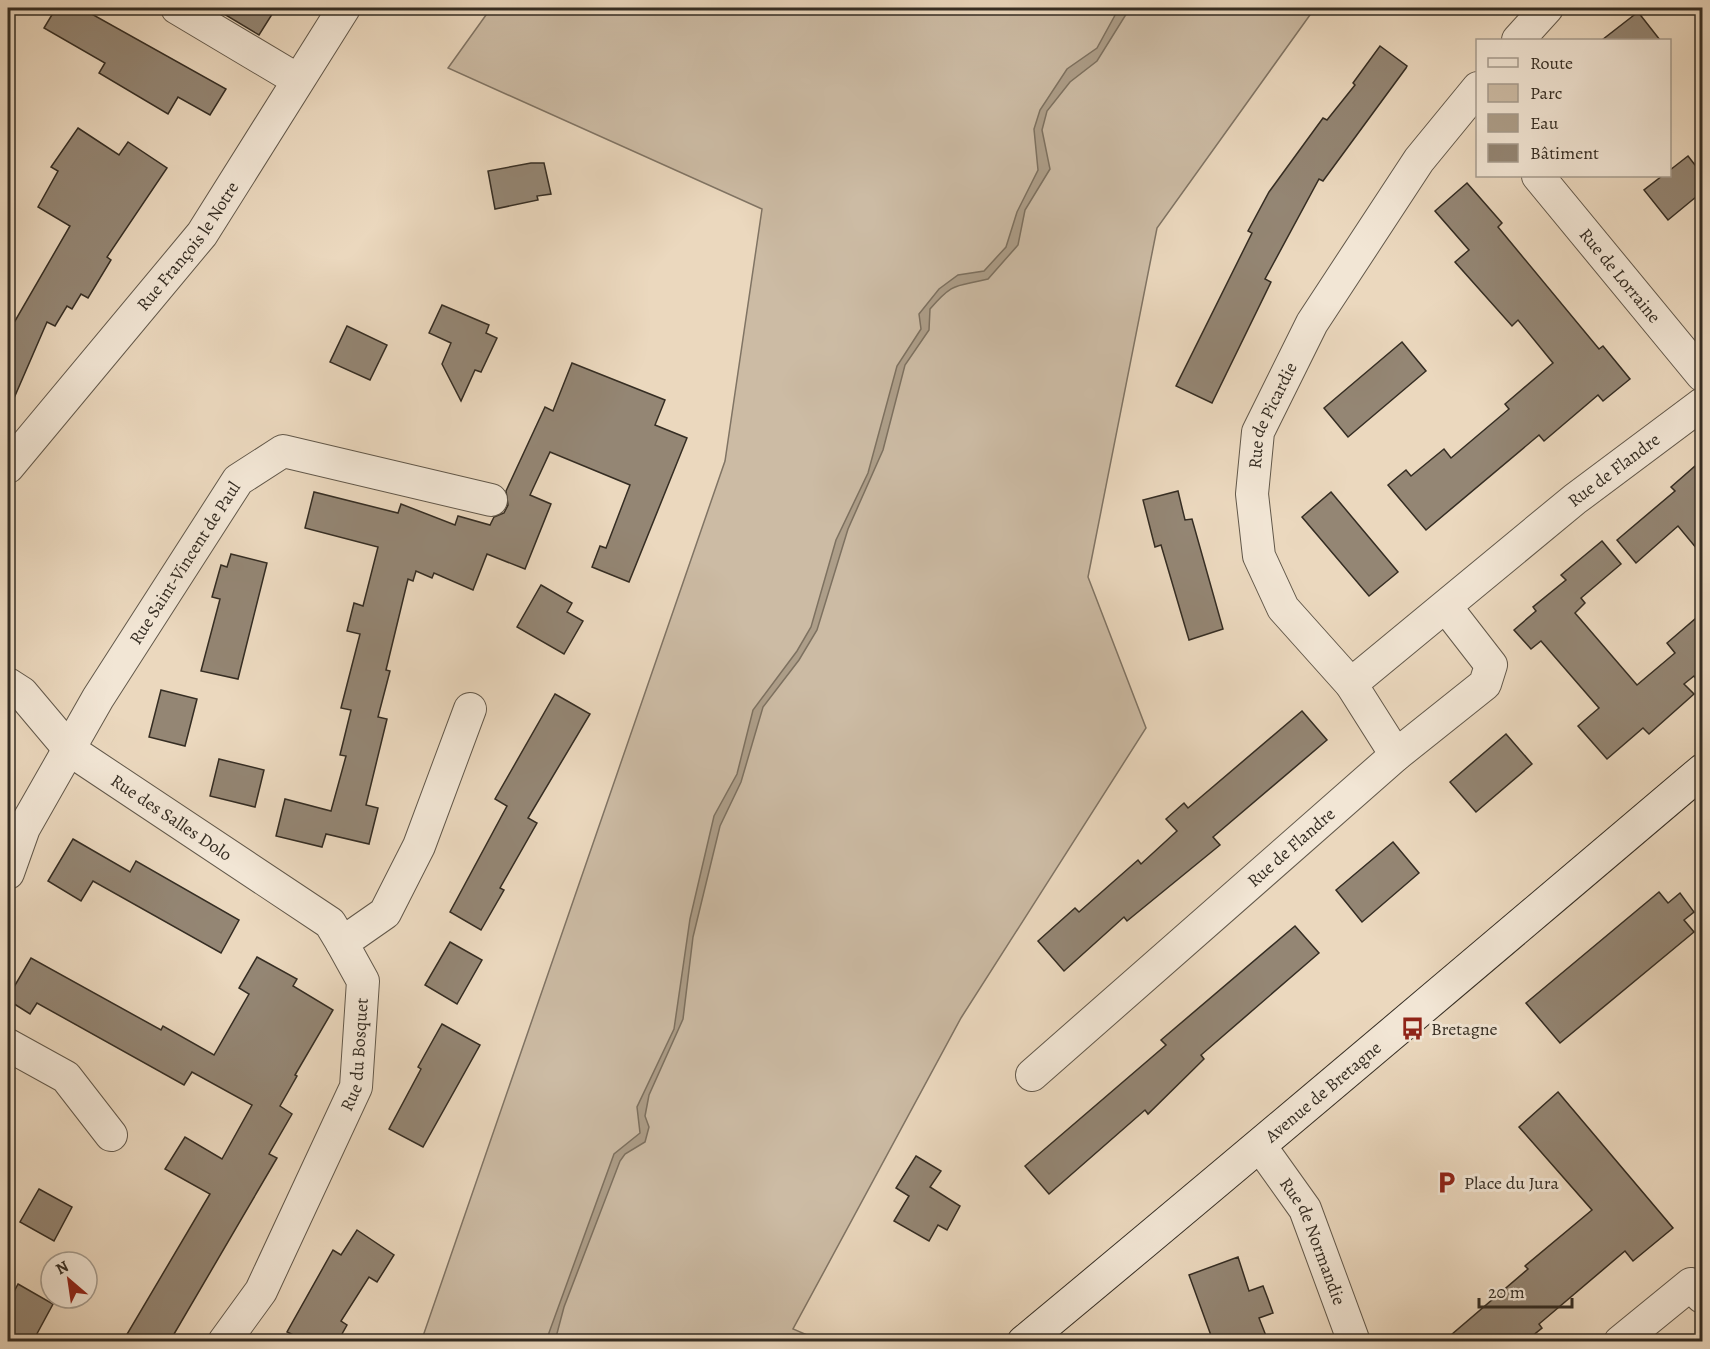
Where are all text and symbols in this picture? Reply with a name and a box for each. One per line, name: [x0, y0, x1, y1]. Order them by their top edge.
legend: [1476, 39, 1671, 177]
text: Route: [1530, 51, 1573, 75]
text: Parc: [1530, 81, 1562, 105]
text: Eau: [1530, 111, 1559, 135]
text: Bâtiment: [1530, 141, 1599, 165]
street label: Rue François le Notre: [131, 177, 244, 316]
street label: Rue de Lorraine: [1574, 223, 1666, 328]
street label: Rue de Picardie: [1243, 358, 1303, 470]
street label: Rue de Flandre: [1563, 428, 1665, 512]
street label: Rue Saint-Vincent de Paul: [124, 476, 246, 649]
street label: Rue des Salles Dolo: [106, 769, 237, 866]
street label: Rue de Flandre: [1242, 802, 1340, 892]
street label: Rue du Bosquet: [334, 997, 374, 1115]
bus stop icon: Bretagne: [1400, 1016, 1426, 1042]
place label: Bretagne: [1431, 1017, 1498, 1041]
street label: Avenue de Bretagne: [1259, 1036, 1386, 1148]
parking icon: Place du Jura: [1433, 1170, 1459, 1196]
place label: Place du Jura: [1464, 1171, 1559, 1195]
street label: Rue de Normandie: [1274, 1172, 1351, 1308]
north arrow: [39, 1250, 99, 1310]
text: N: [52, 1255, 73, 1280]
scale bar: [1479, 1271, 1572, 1309]
text: 20 m: [1488, 1280, 1525, 1304]

